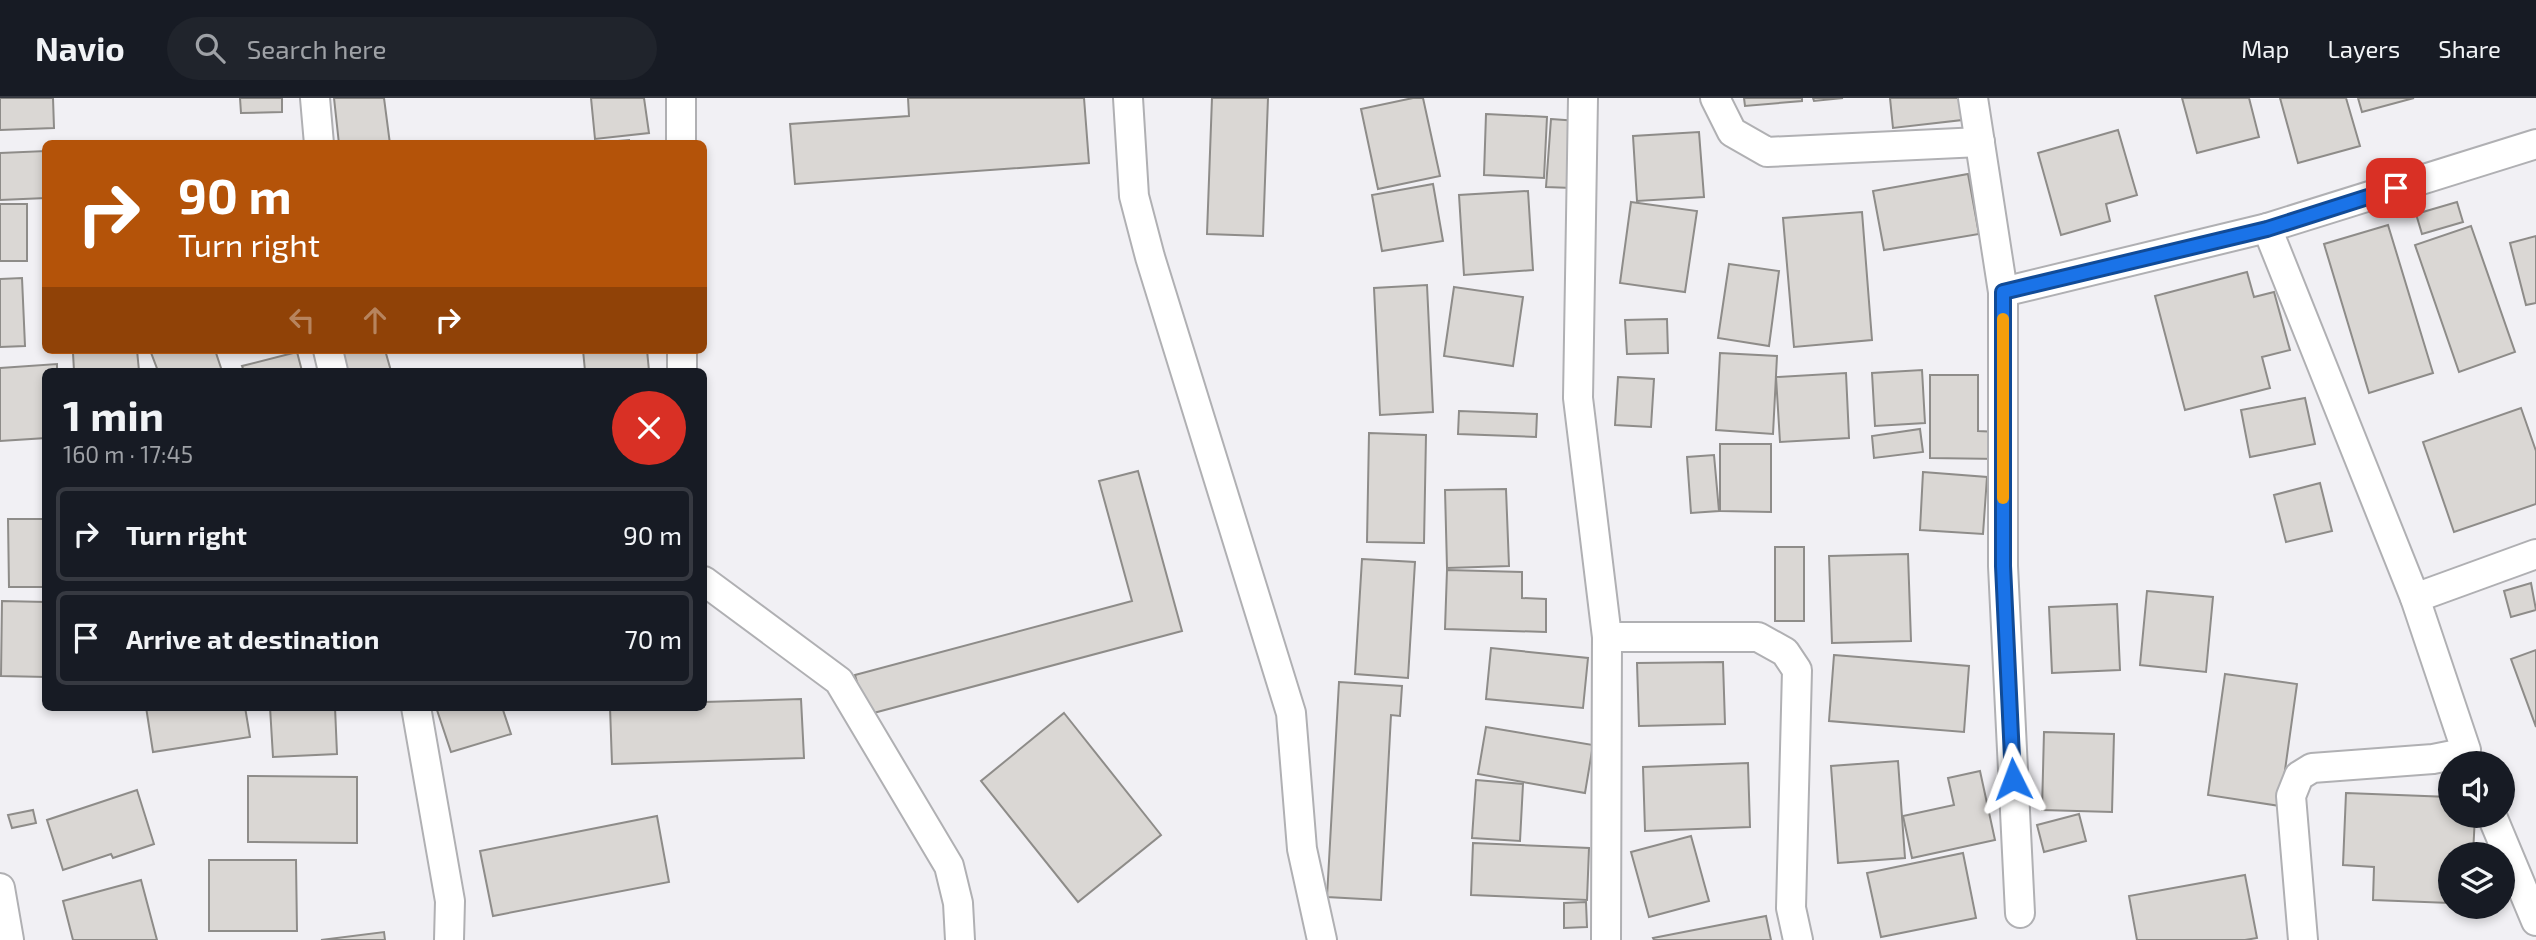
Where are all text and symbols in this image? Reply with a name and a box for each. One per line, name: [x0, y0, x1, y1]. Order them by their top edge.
search box: [167, 17, 657, 80]
text: Navio: [35, 28, 125, 68]
icon: search: [191, 29, 229, 67]
text: Search here: [247, 33, 386, 64]
text: Map: [2241, 34, 2289, 63]
text: Layers: [2327, 34, 2400, 63]
text: Share: [2438, 34, 2501, 63]
pin: [2366, 158, 2426, 218]
text: 90 m: [178, 165, 292, 224]
icon: right: [63, 168, 154, 259]
icon: arrive: [2377, 169, 2415, 207]
text: Turn right: [178, 225, 320, 263]
icon: left: [283, 301, 321, 339]
icon: ahead: [356, 301, 394, 339]
icon: right: [429, 301, 467, 339]
text: 1 min: [63, 389, 164, 439]
button: close: [612, 391, 686, 465]
text: 160 m · 17:45: [63, 440, 193, 468]
icon: right: [67, 515, 105, 553]
text: Turn right: [126, 519, 247, 550]
text: 90 m: [623, 519, 682, 550]
icon: arrive: [67, 619, 105, 657]
text: Arrive at destination: [126, 623, 379, 654]
text: 70 m: [624, 623, 682, 654]
position arrow: [1976, 742, 2050, 816]
map controls: [2438, 751, 2515, 919]
button: sound: [2438, 751, 2515, 828]
button: layers: [2438, 842, 2515, 919]

